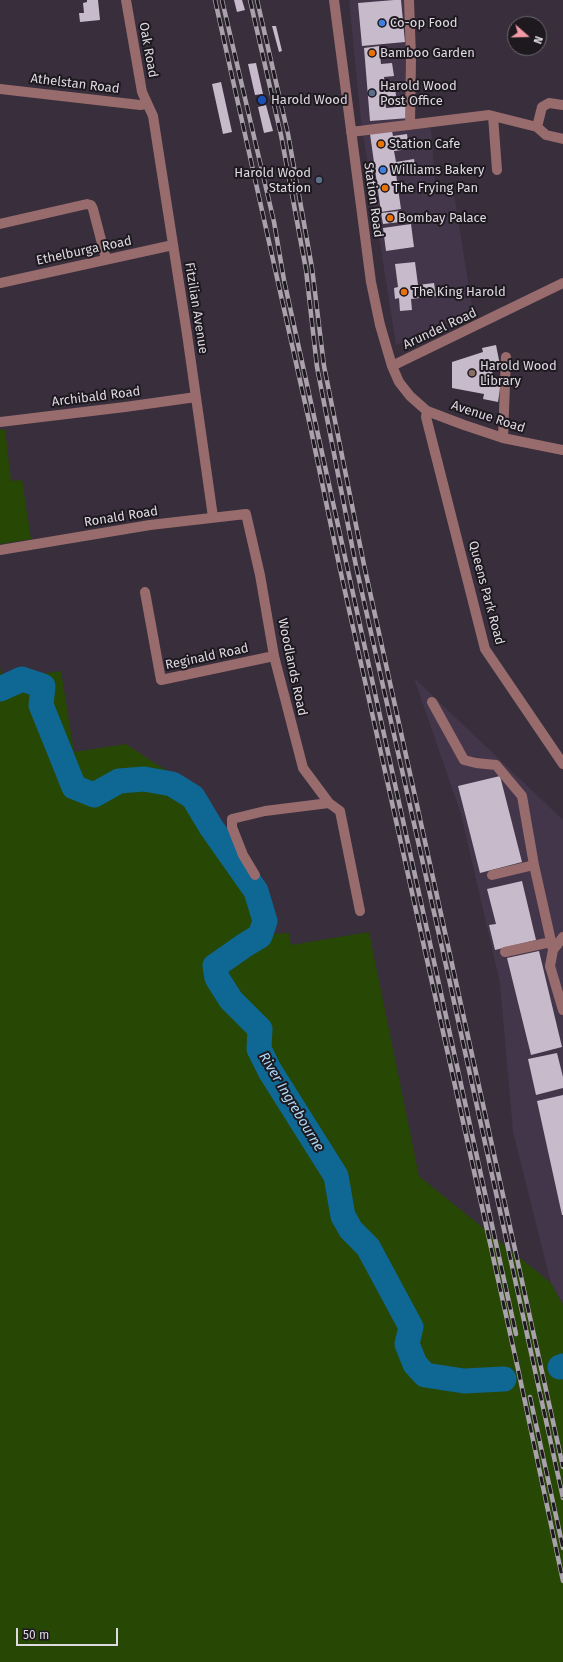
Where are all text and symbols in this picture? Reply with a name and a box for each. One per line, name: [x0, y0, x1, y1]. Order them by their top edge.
place label: Co-op Food: [390, 15, 457, 31]
north arrow: [507, 16, 547, 56]
marker: Co-op Food: [377, 18, 387, 28]
street label: Oak Road: [135, 21, 161, 79]
text: N: [530, 34, 545, 46]
place label: Bamboo Garden: [380, 45, 475, 61]
marker: Bamboo Garden: [367, 48, 377, 58]
street label: Athelstan Road: [30, 71, 120, 97]
place label: Harold Wood Post Office: [380, 78, 457, 109]
marker: Harold Wood Post Office: [367, 88, 377, 98]
place label: Harold Wood: [271, 92, 348, 108]
marker: Harold Wood: [256, 94, 268, 106]
place label: Station Cafe: [389, 136, 460, 152]
marker: Station Cafe: [376, 139, 386, 149]
street label: Station Road: [360, 161, 386, 239]
place label: Williams Bakery: [391, 162, 484, 178]
place label: Harold Wood Station: [234, 165, 311, 196]
marker: Williams Bakery: [378, 165, 388, 175]
marker: Harold Wood Station: [314, 175, 324, 185]
place label: The Frying Pan: [393, 180, 478, 196]
marker: The Frying Pan: [380, 183, 390, 193]
place label: Bombay Palace: [398, 210, 487, 226]
marker: Bombay Palace: [385, 213, 395, 223]
street label: Ethelburga Road: [35, 233, 133, 269]
street label: Fitzilian Avenue: [181, 261, 211, 355]
place label: The King Harold: [412, 284, 506, 300]
marker: The King Harold: [399, 287, 409, 297]
street label: Arundel Road: [401, 305, 479, 353]
place label: Harold Wood Library: [480, 358, 557, 389]
marker: Harold Wood Library: [467, 368, 477, 378]
street label: Archibald Road: [51, 384, 141, 410]
street label: Avenue Road: [449, 398, 527, 436]
street label: Ronald Road: [83, 503, 159, 531]
street label: Queens Park Road: [465, 539, 507, 647]
street label: Woodlands Road: [274, 617, 310, 717]
street label: Reginald Road: [164, 641, 250, 673]
water label: River Ingrebourne: [255, 1049, 327, 1155]
scale bar: [18, 1620, 120, 1646]
text: 50 m: [23, 1628, 49, 1642]

